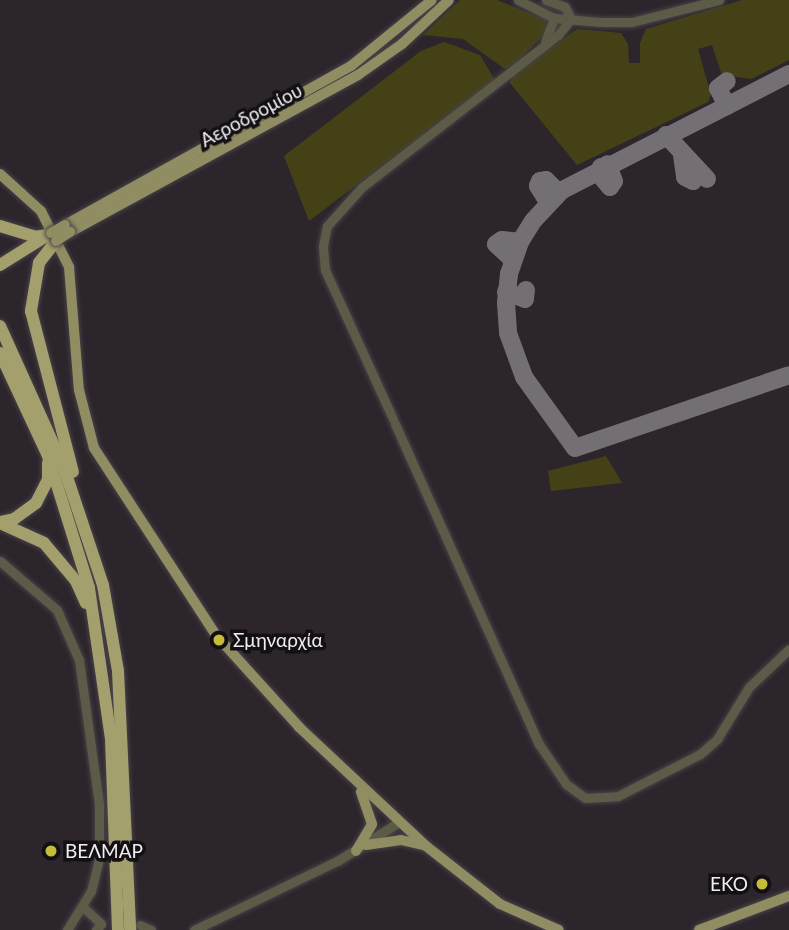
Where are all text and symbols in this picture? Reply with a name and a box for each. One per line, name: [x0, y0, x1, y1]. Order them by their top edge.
street label: Αεροδρομίου: [196, 79, 306, 151]
place label: Σμηναρχία: [233, 629, 323, 651]
marker: Σμηναρχία: [211, 632, 227, 648]
place label: ΒΕΛΜΑΡ: [65, 840, 143, 862]
marker: ΒΕΛΜΑΡ: [43, 843, 59, 859]
place label: EKO: [710, 873, 748, 895]
marker: EKO: [754, 876, 770, 892]

